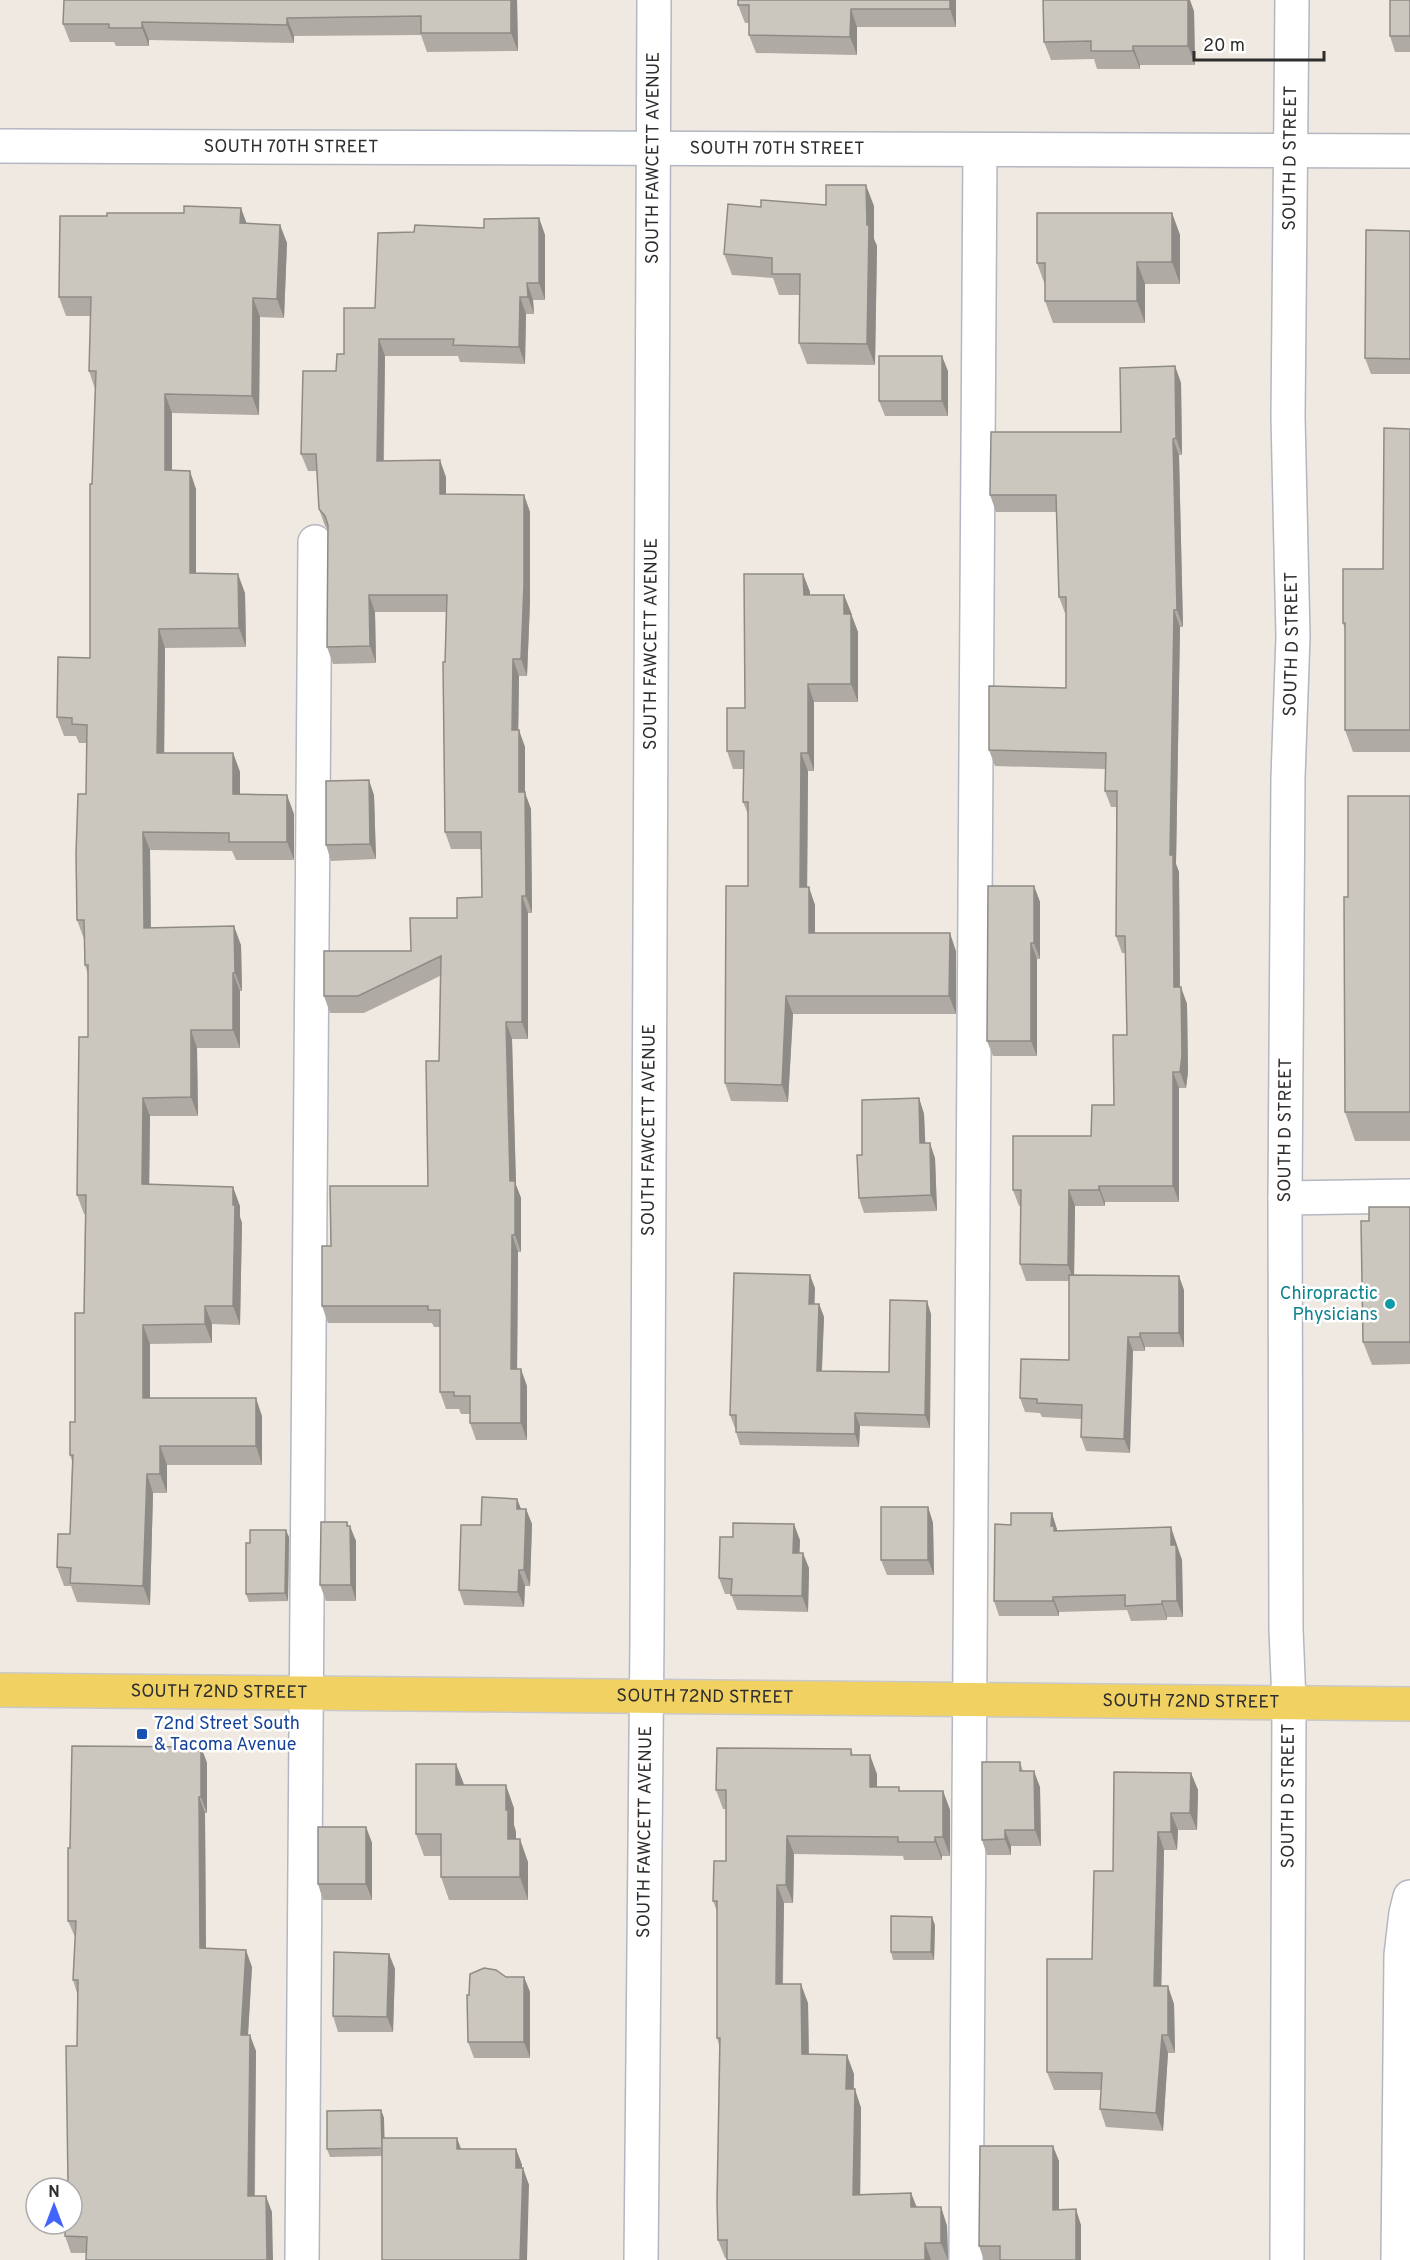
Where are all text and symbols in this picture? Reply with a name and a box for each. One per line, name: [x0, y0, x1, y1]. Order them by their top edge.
scale bar: [1194, 24, 1324, 62]
text: 20 m: [1203, 35, 1245, 58]
street label: SOUTH FAWCETT AVENUE: [641, 52, 665, 264]
street label: SOUTH D STREET: [1278, 86, 1303, 231]
street label: SOUTH 70TH STREET: [204, 135, 378, 159]
street label: SOUTH 70TH STREET: [690, 137, 864, 161]
street label: SOUTH FAWCETT AVENUE: [639, 538, 663, 750]
street label: SOUTH D STREET: [1279, 571, 1305, 717]
street label: SOUTH FAWCETT AVENUE: [637, 1024, 661, 1236]
street label: SOUTH D STREET: [1273, 1058, 1298, 1203]
place label: Chiropractic Physicians: [1280, 1283, 1378, 1327]
marker: Chiropractic Physicians: [1383, 1297, 1397, 1311]
street label: SOUTH 72ND STREET: [130, 1680, 308, 1705]
street label: SOUTH 72ND STREET: [616, 1685, 794, 1709]
street label: SOUTH 72ND STREET: [1102, 1689, 1280, 1714]
place label: 72nd Street South & Tacoma Avenue: [154, 1713, 300, 1757]
street label: SOUTH D STREET: [1277, 1723, 1300, 1869]
street label: SOUTH FAWCETT AVENUE: [633, 1726, 658, 1938]
marker: 72nd Street South & Tacoma Avenue: [135, 1727, 149, 1741]
north arrow: [24, 2176, 84, 2236]
text: N: [48, 2183, 60, 2203]

